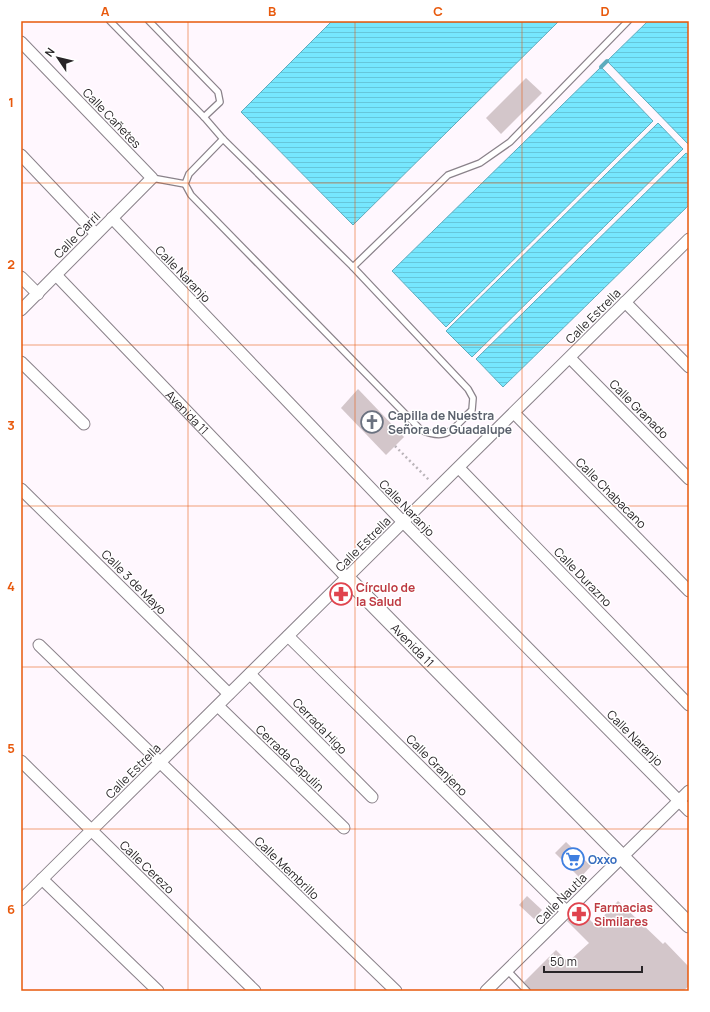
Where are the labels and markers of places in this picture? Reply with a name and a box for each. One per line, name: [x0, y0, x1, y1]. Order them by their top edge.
place label: Capilla de Nuestra Señora de Guadalupe: [388, 407, 512, 438]
church icon: Capilla de Nuestra Señora de Guadalupe: [359, 409, 385, 435]
place label: Círculo de la Salud: [356, 579, 415, 610]
pharmacy icon: Círculo de la Salud: [328, 581, 354, 607]
supermarket icon: Oxxo: [560, 846, 586, 872]
place label: Oxxo: [588, 851, 617, 868]
place label: Farmacias Similares: [594, 899, 653, 930]
pharmacy icon: Farmacias Similares: [566, 901, 592, 927]

